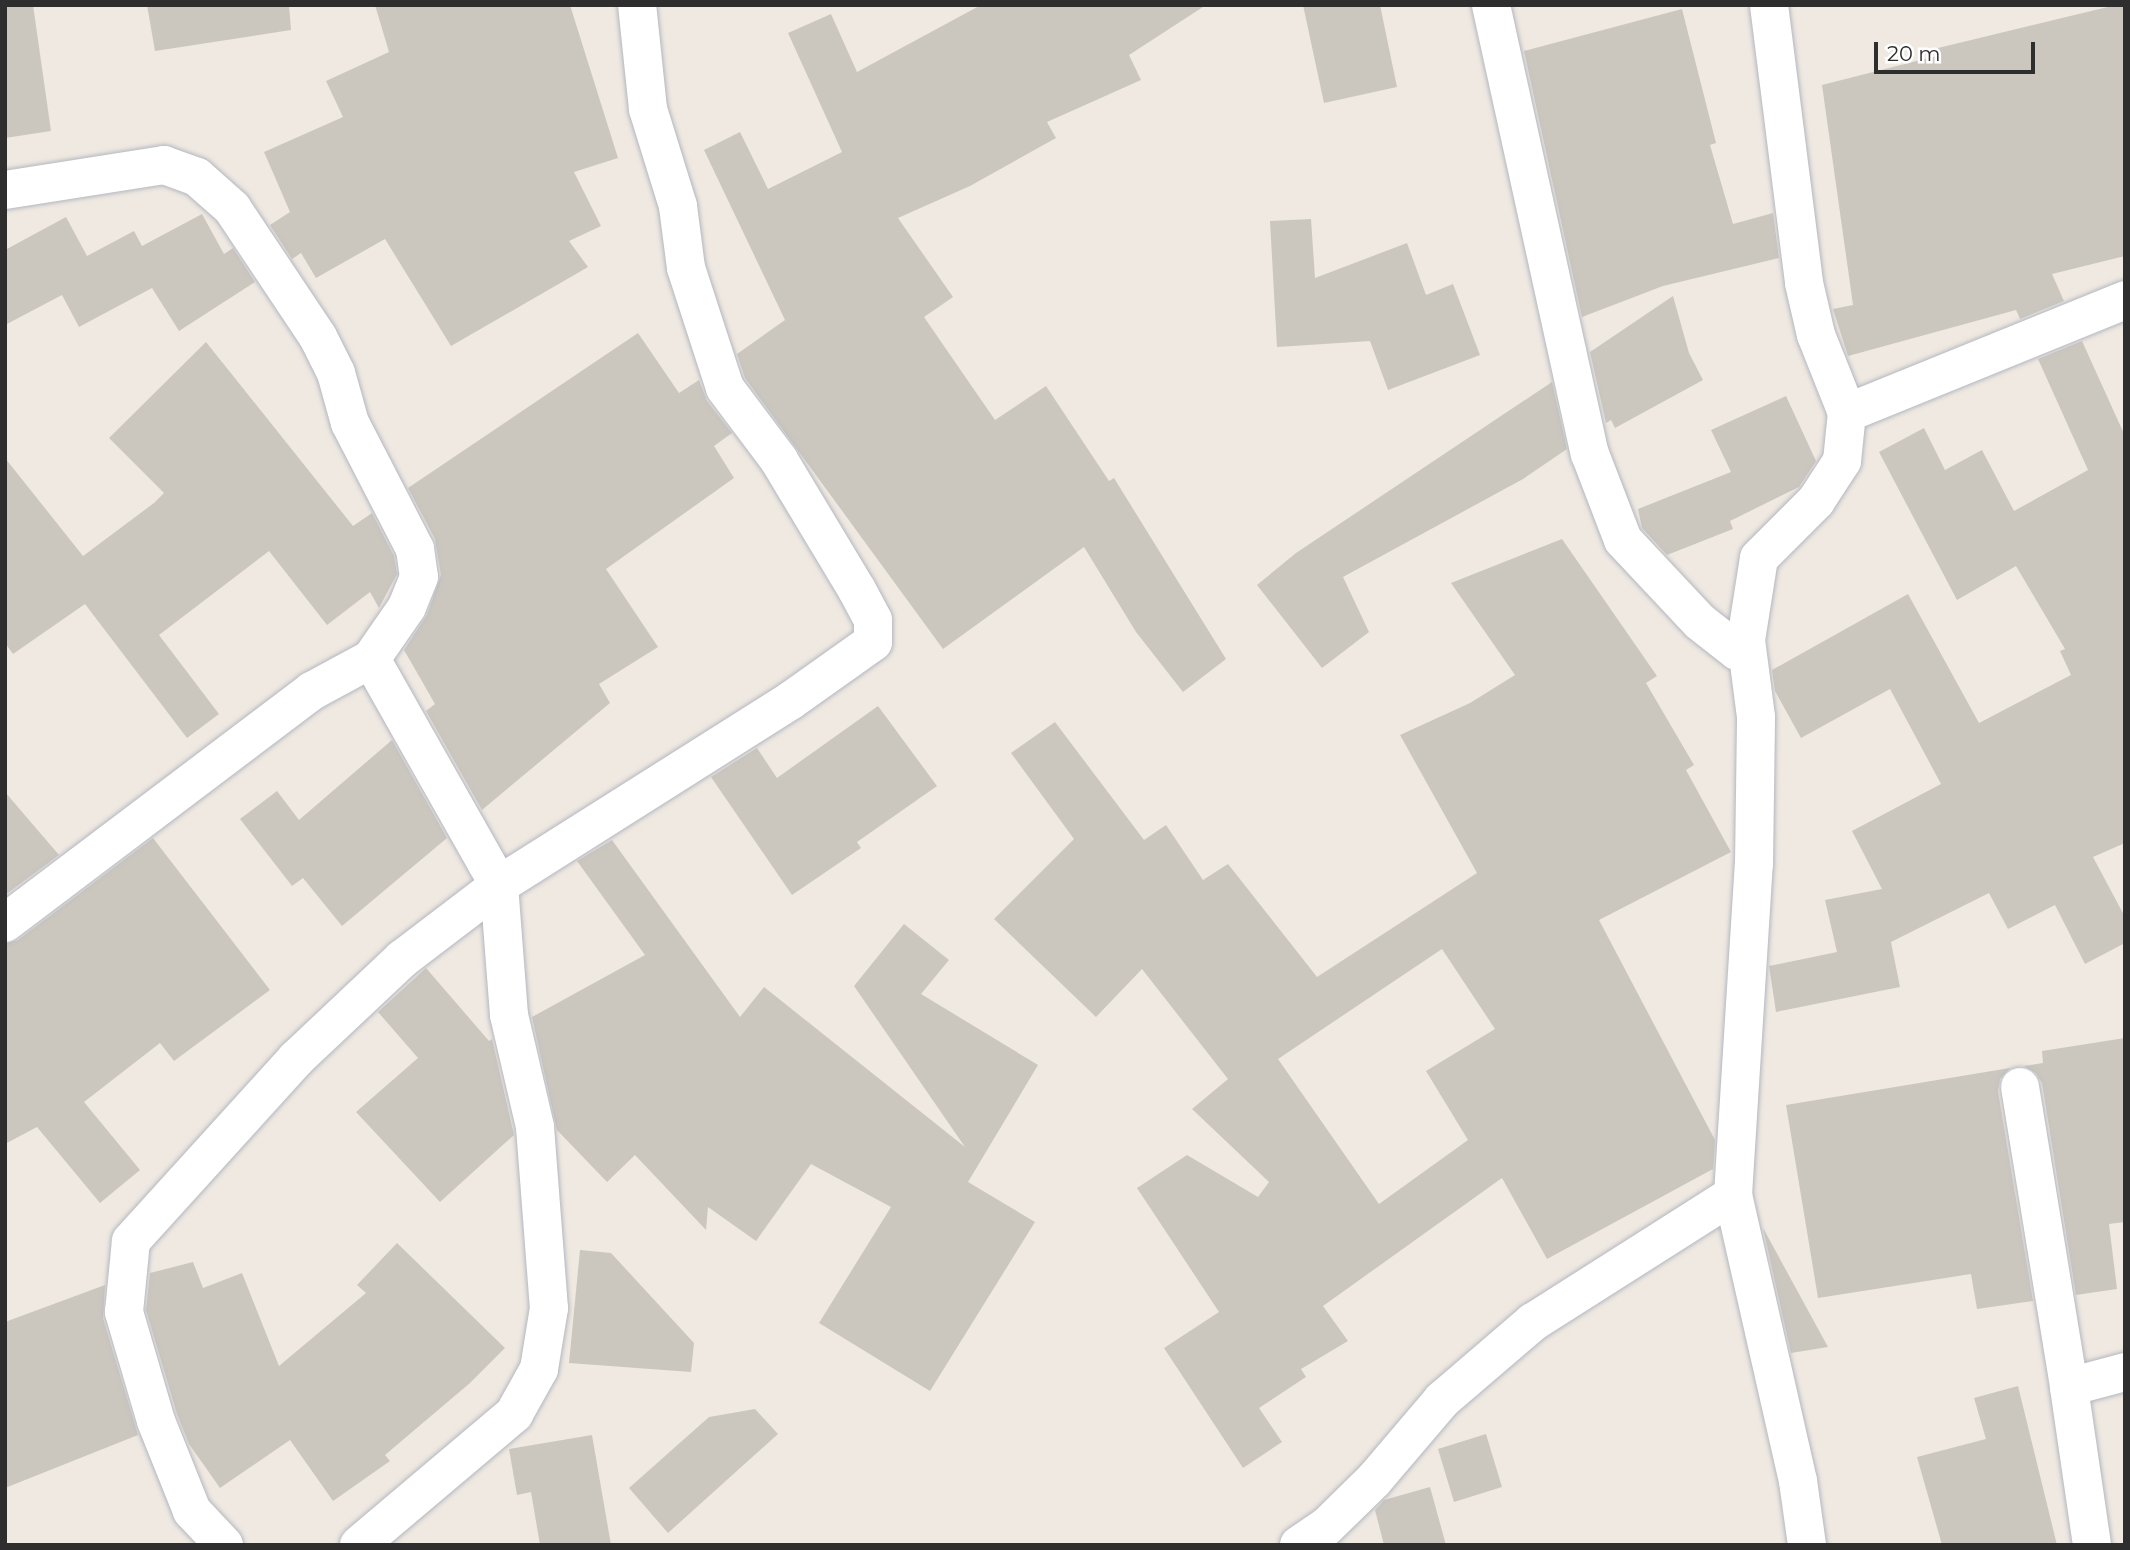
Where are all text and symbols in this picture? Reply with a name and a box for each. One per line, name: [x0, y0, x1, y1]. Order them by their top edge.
scale bar: [1878, 28, 2039, 72]
text: 20 m: [1887, 41, 1941, 66]

